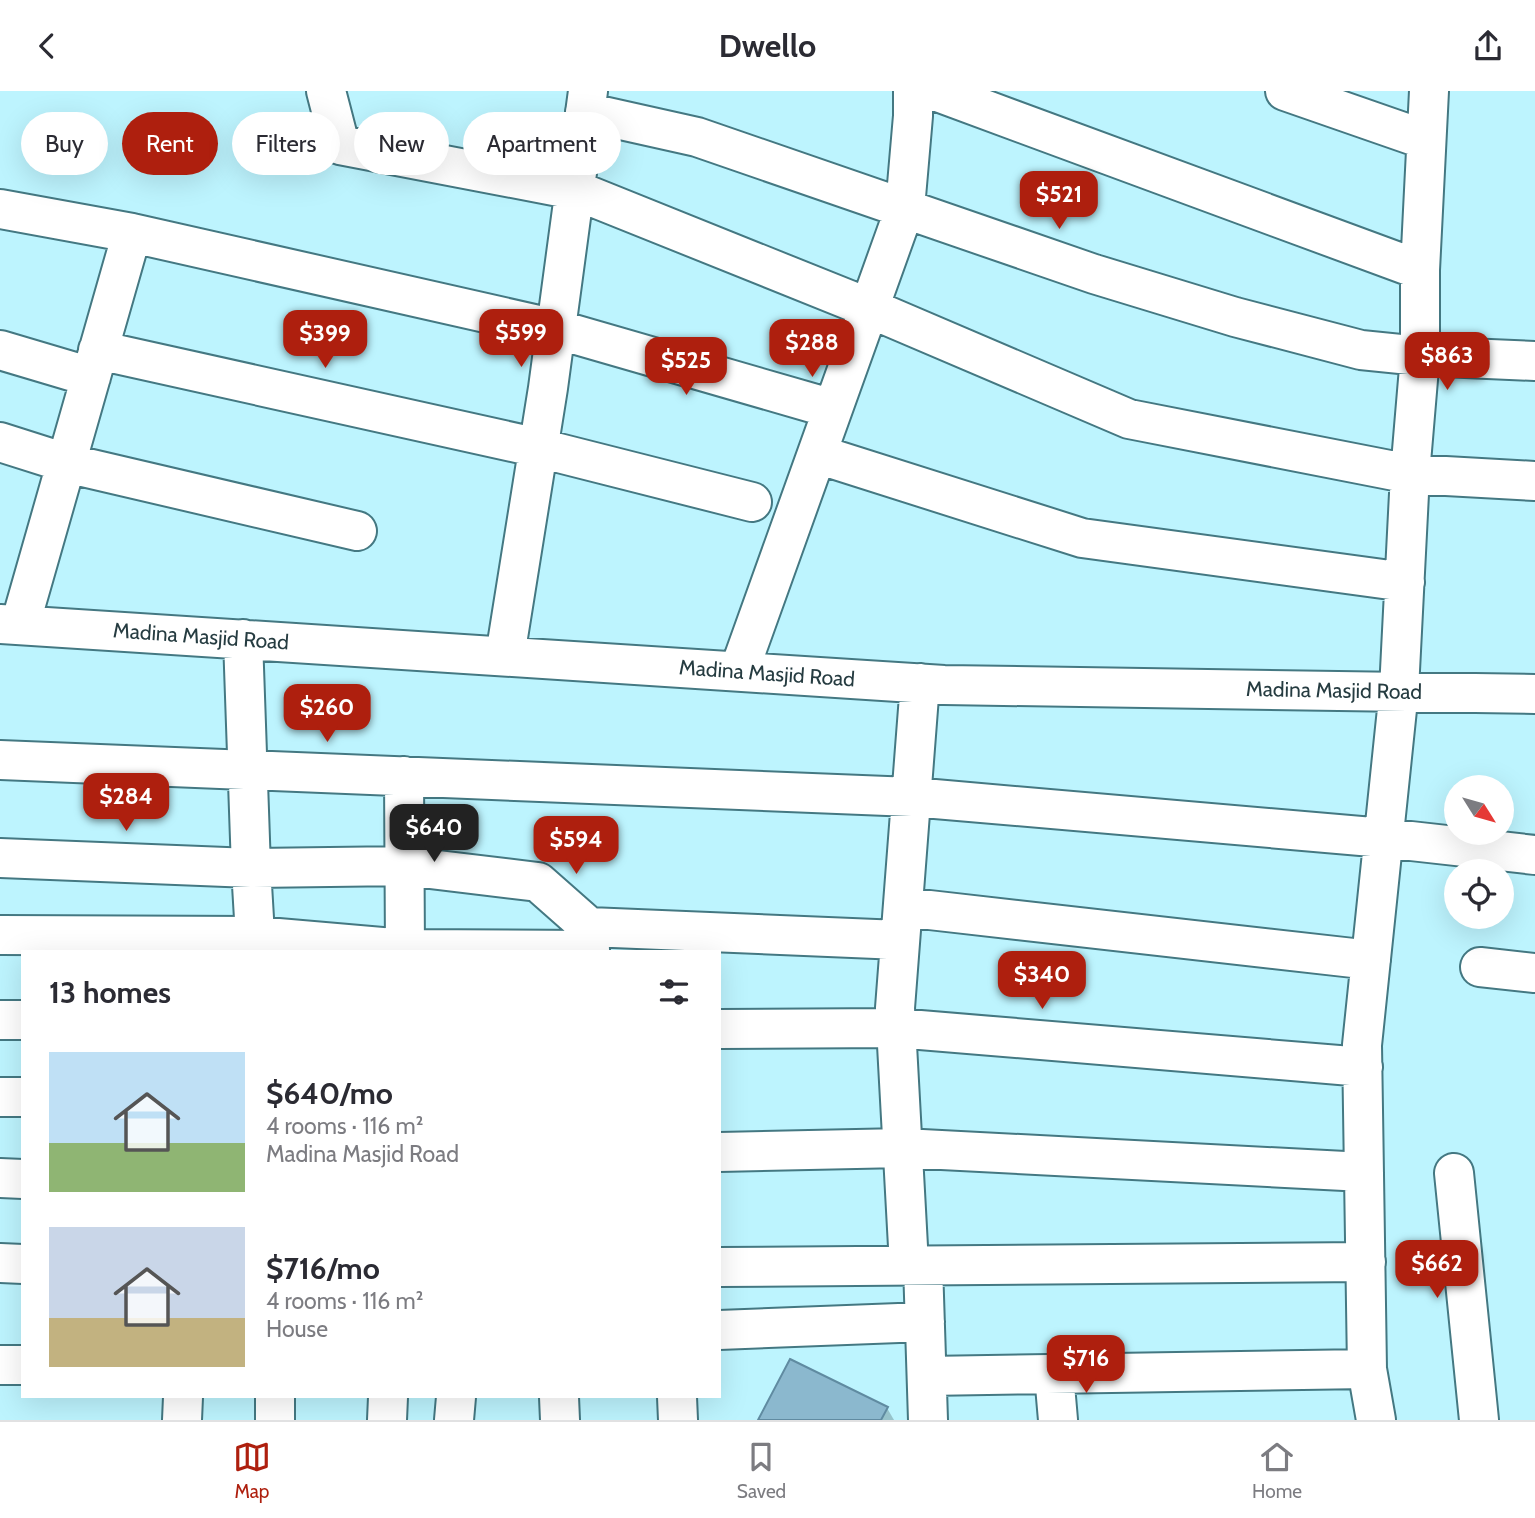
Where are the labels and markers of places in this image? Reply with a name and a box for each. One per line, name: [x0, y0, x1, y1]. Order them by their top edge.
pin: $521: [1018, 171, 1100, 231]
pin: $599: [480, 309, 562, 369]
pin: $399: [284, 310, 366, 370]
pin: $288: [771, 320, 853, 379]
pin: $863: [1406, 333, 1488, 392]
pin: $525: [645, 337, 727, 397]
pin: $260: [286, 685, 368, 744]
pin: $284: [85, 773, 167, 833]
pin: $640: [393, 805, 475, 864]
pin: $594: [535, 817, 617, 876]
pin: $340: [1001, 951, 1083, 1011]
pin: $662: [1396, 1241, 1478, 1300]
pin: $716: [1045, 1335, 1127, 1395]

